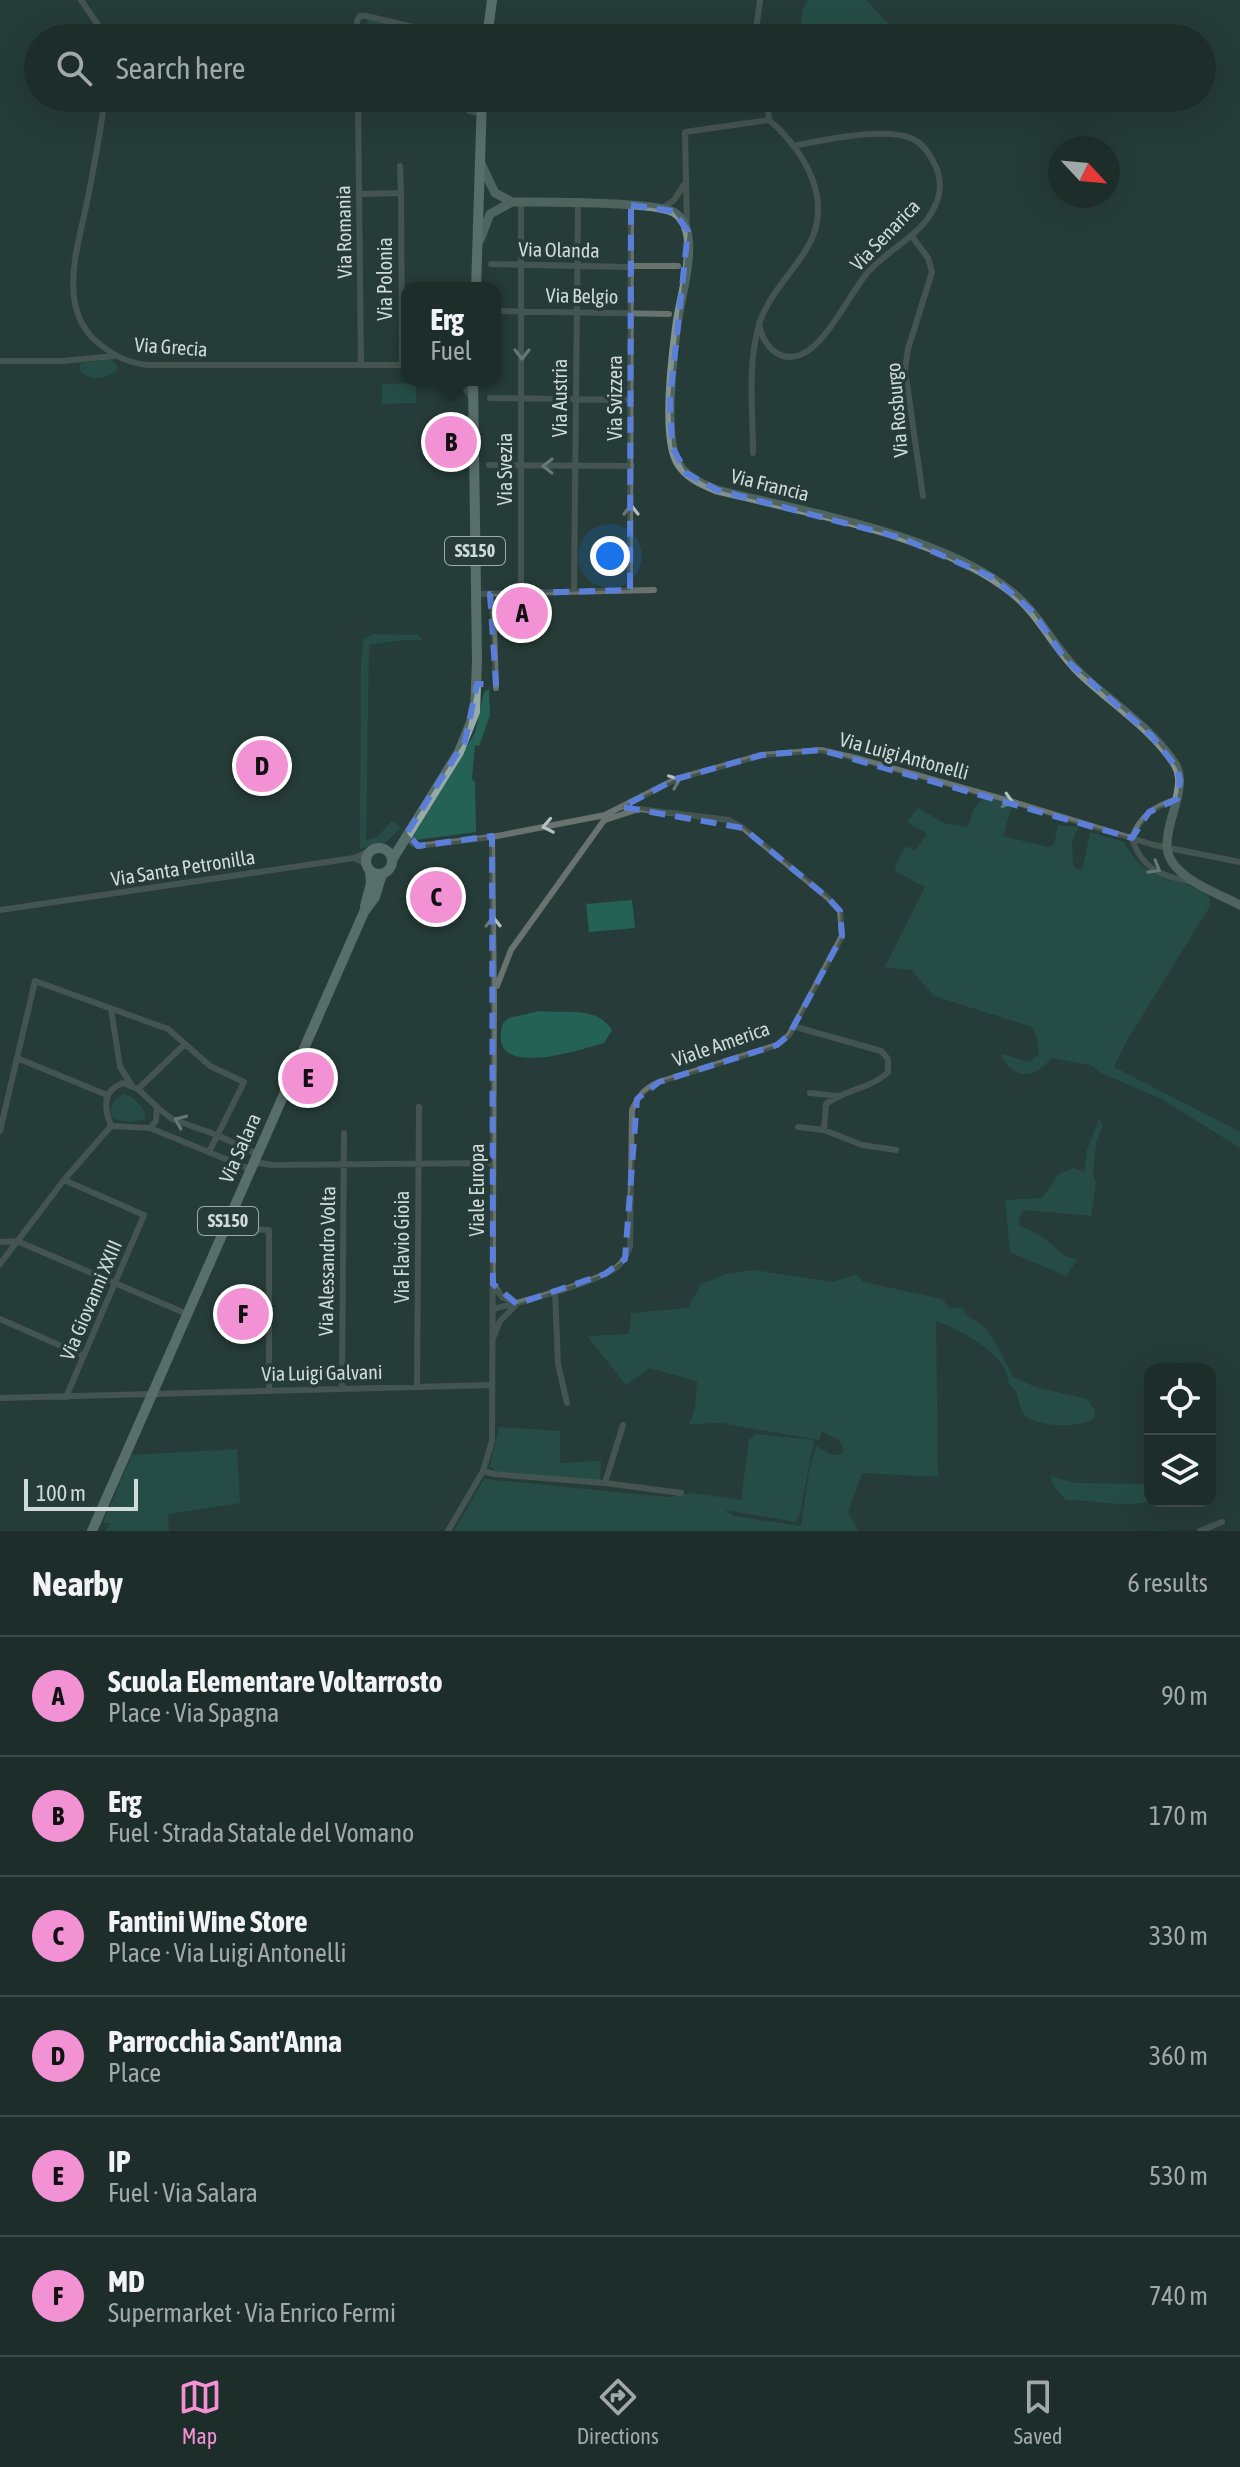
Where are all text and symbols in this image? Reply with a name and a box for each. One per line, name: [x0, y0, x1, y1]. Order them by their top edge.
search box: [24, 24, 1216, 112]
icon: search: [52, 46, 96, 90]
text: Search here: [116, 51, 245, 85]
north arrow: [1048, 136, 1120, 208]
street label: Via Romania: [331, 185, 356, 279]
street label: Via Senarica: [845, 194, 924, 275]
street label: Via Polonia: [373, 237, 396, 321]
street label: Via Olanda: [518, 237, 600, 262]
popup: [401, 282, 501, 386]
street label: Via Belgio: [546, 283, 619, 308]
text: Erg: [430, 302, 464, 336]
street label: Via Grecia: [134, 332, 208, 361]
text: Fuel: [430, 336, 472, 366]
one-way arrow: [513, 348, 530, 361]
street label: Via Svizzera: [603, 355, 626, 441]
street label: Via Austria: [548, 359, 571, 437]
street label: Via Rosburgo: [881, 362, 912, 458]
pin: B: [425, 412, 477, 472]
street label: Via Svezia: [493, 433, 516, 505]
one-way arrow: [541, 457, 554, 475]
street label: Via Francia: [729, 464, 812, 505]
one-way arrow: [622, 503, 640, 516]
your location: [590, 536, 630, 576]
road number: SS150: [445, 537, 505, 565]
pin: A: [496, 583, 548, 643]
street label: Via Luigi Antonelli: [837, 727, 971, 784]
pin: D: [236, 736, 288, 796]
one-way arrow: [667, 774, 681, 791]
one-way arrow: [1000, 792, 1014, 808]
one-way arrow: [542, 817, 556, 834]
street label: Via Santa Petronilla: [109, 845, 257, 890]
one-way arrow: [1146, 858, 1161, 874]
pin: C: [410, 867, 462, 927]
one-way arrow: [484, 915, 502, 928]
street label: Viale America: [669, 1016, 772, 1071]
pin: E: [282, 1048, 334, 1108]
street label: Via Salara: [214, 1110, 265, 1186]
one-way arrow: [174, 1115, 189, 1131]
street label: Viale Europa: [465, 1144, 488, 1236]
street label: Via Alessandro Volta: [314, 1186, 339, 1336]
street label: Via Flavio Gioia: [390, 1191, 413, 1303]
road number: SS150: [198, 1207, 258, 1235]
street label: Via Giovanni XXIII: [55, 1236, 126, 1363]
pin: F: [217, 1284, 269, 1344]
street label: Via Luigi Galvani: [261, 1360, 383, 1385]
map controls: [1144, 1363, 1216, 1507]
button: locate: [1144, 1363, 1216, 1435]
button: layers: [1144, 1435, 1216, 1507]
scale bar: [24, 1475, 138, 1511]
text: 100 m: [36, 1480, 86, 1506]
text: Nearby: [32, 1564, 123, 1603]
text: 6 results: [1127, 1568, 1208, 1598]
text: Scuola Elementare Voltarrosto: [108, 1664, 443, 1698]
text: A: [52, 1681, 64, 1711]
text: 90 m: [1161, 1681, 1208, 1711]
text: Place · Via Spagna: [108, 1698, 279, 1728]
text: Erg: [108, 1784, 142, 1818]
text: B: [52, 1801, 64, 1831]
text: 170 m: [1149, 1801, 1208, 1831]
text: Fuel · Strada Statale del Vomano: [108, 1818, 414, 1848]
text: Fantini Wine Store: [108, 1904, 308, 1938]
text: C: [52, 1921, 64, 1951]
text: 330 m: [1149, 1921, 1208, 1951]
text: Place · Via Luigi Antonelli: [108, 1938, 347, 1968]
text: Parrocchia Sant'Anna: [108, 2024, 342, 2058]
text: D: [51, 2041, 65, 2071]
text: 360 m: [1149, 2041, 1208, 2071]
text: Place: [108, 2058, 161, 2088]
text: IP: [108, 2144, 130, 2178]
text: E: [52, 2161, 64, 2191]
text: 530 m: [1149, 2161, 1208, 2191]
text: Fuel · Via Salara: [108, 2178, 258, 2208]
text: MD: [108, 2264, 145, 2298]
text: F: [53, 2281, 63, 2311]
text: 740 m: [1149, 2281, 1208, 2311]
text: Supermarket · Via Enrico Fermi: [108, 2298, 396, 2328]
tab: Map: [178, 2375, 222, 2449]
tab: Directions: [577, 2375, 659, 2449]
tab: Saved: [1014, 2375, 1062, 2449]

